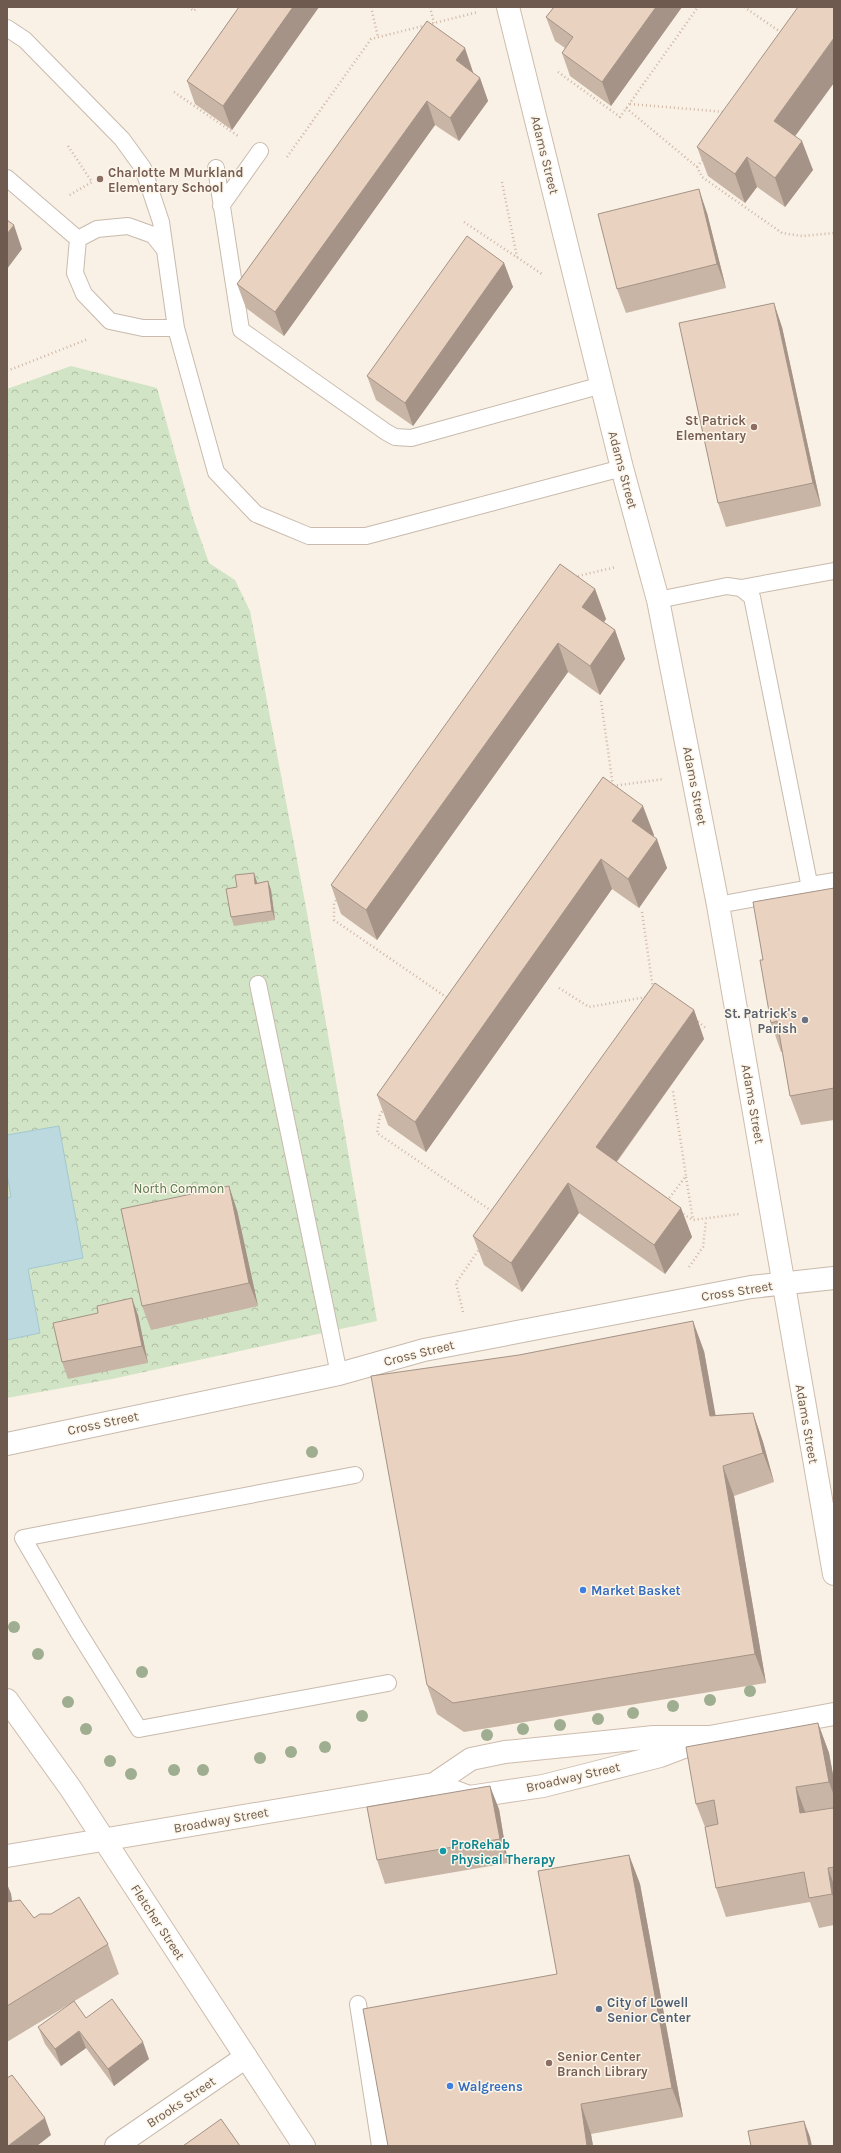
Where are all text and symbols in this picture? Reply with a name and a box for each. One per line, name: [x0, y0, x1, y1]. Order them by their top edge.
street label: Adams Street: [528, 114, 562, 196]
place label: Charlotte M Murkland Elementary School: [108, 165, 243, 195]
marker: Charlotte M Murkland Elementary School: [95, 174, 105, 184]
place label: St Patrick Elementary: [676, 413, 746, 443]
marker: St Patrick Elementary: [749, 422, 759, 432]
street label: Adams Street: [605, 429, 641, 511]
street label: Adams Street: [680, 745, 710, 827]
place label: St. Patrick's Parish: [724, 1006, 797, 1036]
marker: St. Patrick's Parish: [800, 1015, 810, 1025]
street label: Adams Street: [739, 1063, 767, 1145]
park label: North Common: [134, 1181, 224, 1196]
street label: Cross Street: [700, 1278, 774, 1304]
street label: Cross Street: [382, 1337, 456, 1369]
street label: Adams Street: [793, 1383, 821, 1465]
street label: Cross Street: [66, 1408, 140, 1438]
place label: Market Basket: [591, 1583, 681, 1598]
marker: Market Basket: [578, 1585, 588, 1595]
street label: Broadway Street: [524, 1759, 622, 1795]
street label: Broadway Street: [172, 1804, 270, 1836]
place label: ProRehab Physical Therapy: [451, 1837, 556, 1867]
marker: ProRehab Physical Therapy: [438, 1846, 448, 1856]
street label: Fletcher Street: [128, 1882, 188, 1963]
place label: City of Lowell Senior Center: [607, 1995, 692, 2025]
marker: City of Lowell Senior Center: [594, 2004, 604, 2014]
place label: Senior Center Branch Library: [557, 2049, 648, 2079]
marker: Senior Center Branch Library: [544, 2058, 554, 2068]
street label: Brooks Street: [144, 2073, 218, 2131]
place label: Walgreens: [458, 2079, 523, 2094]
marker: Walgreens: [445, 2081, 455, 2091]

